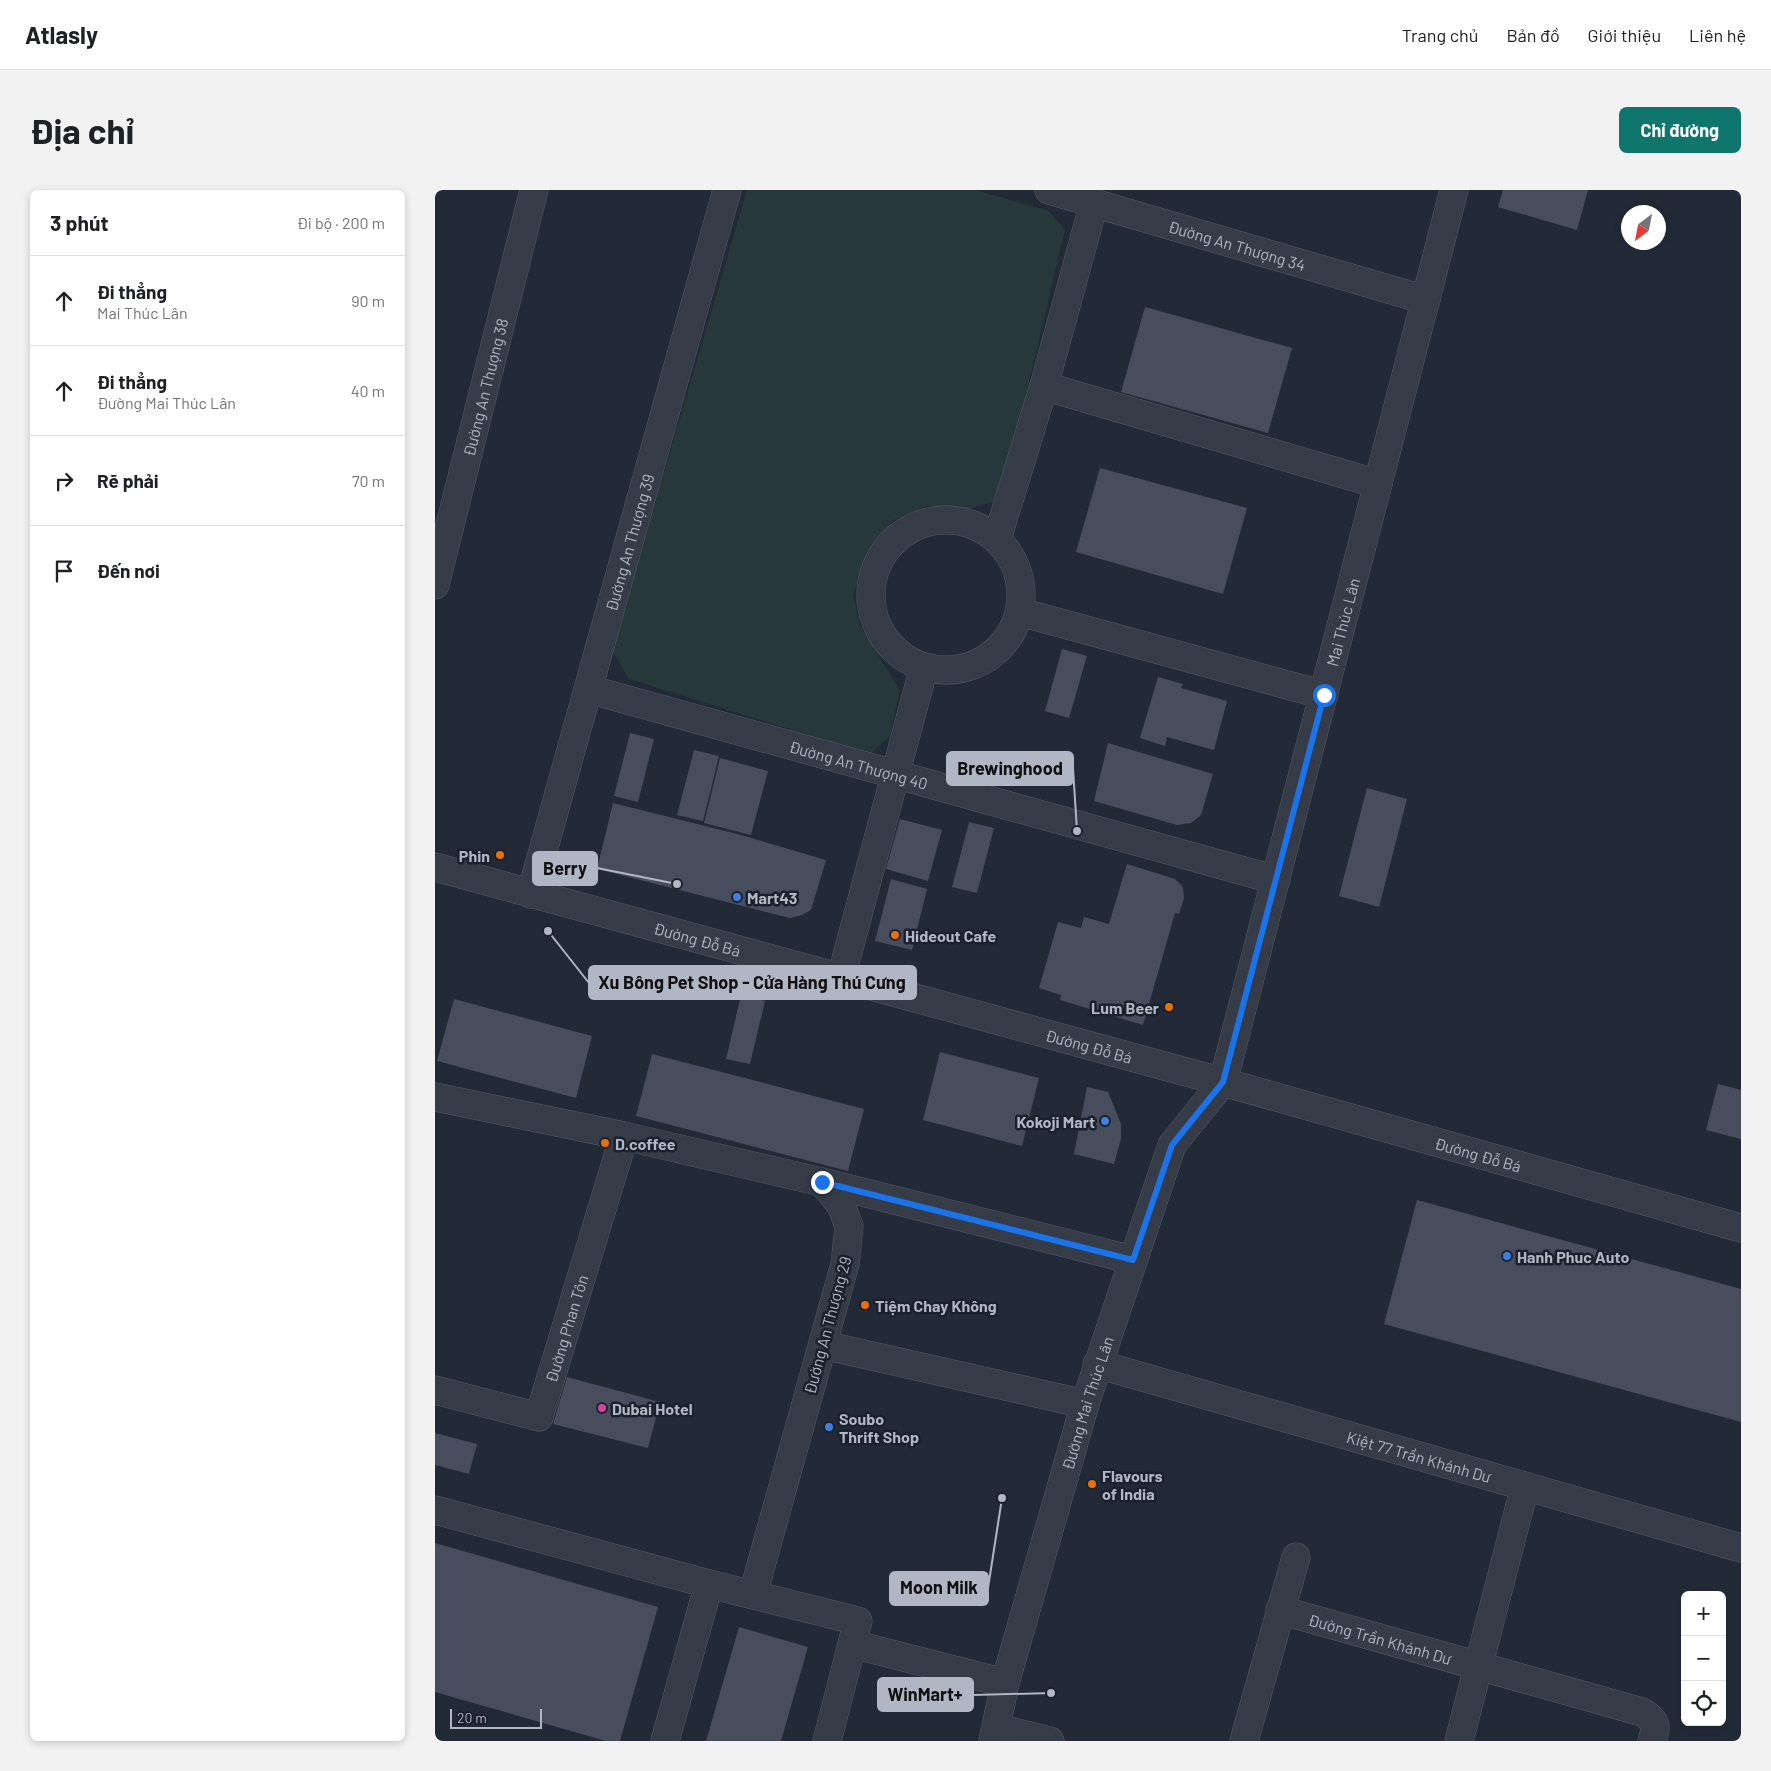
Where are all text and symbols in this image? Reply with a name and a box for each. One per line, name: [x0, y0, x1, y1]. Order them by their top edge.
text: Atlasly: [25, 20, 98, 49]
text: Trang chủ: [1402, 24, 1478, 46]
text: Bản đồ: [1506, 24, 1560, 46]
text: Giới thiệu: [1588, 24, 1661, 46]
text: Liên hệ: [1689, 24, 1746, 46]
button: Chỉ đường: [1619, 107, 1741, 153]
text: Địa chỉ: [30, 109, 134, 151]
north arrow: [1621, 205, 1666, 250]
text: 3 phút: [50, 210, 108, 235]
text: Đi bộ · 200 m: [297, 213, 385, 232]
street label: Đường An Thượng 34: [1166, 216, 1308, 274]
text: Đi thẳng: [97, 280, 167, 303]
icon: ahead: [50, 287, 78, 315]
text: 90 m: [351, 291, 385, 310]
text: Mai Thúc Lân: [97, 303, 188, 322]
street label: Đường An Thượng 38: [458, 316, 511, 458]
text: Đi thẳng: [97, 370, 167, 393]
icon: ahead: [50, 377, 78, 405]
text: 40 m: [351, 381, 385, 400]
text: Đường Mai Thúc Lân: [97, 393, 236, 412]
icon: right: [50, 467, 78, 495]
text: Rẽ phải: [97, 469, 159, 492]
text: 70 m: [352, 471, 385, 490]
street label: Đường An Thượng 39: [601, 472, 657, 613]
icon: arrive: [50, 557, 78, 585]
text: Đến nơi: [97, 559, 160, 582]
street label: Mai Thúc Lân: [1322, 576, 1363, 668]
route start: [1313, 684, 1336, 707]
street label: Đường An Thượng 40: [787, 736, 930, 792]
callout: Brewinghood: [947, 752, 1073, 785]
text: Brewinghood: [957, 757, 1063, 779]
place label: Phin: [459, 846, 490, 865]
marker: Phin: [494, 849, 506, 861]
callout: Berry: [533, 852, 597, 885]
text: Berry: [543, 857, 587, 879]
place label: Mart43: [747, 888, 798, 907]
marker: Mart43: [731, 891, 743, 903]
street label: Đường Đỗ Bá: [652, 918, 743, 959]
place label: Hideout Cafe: [905, 926, 996, 945]
marker: Hideout Cafe: [889, 929, 901, 941]
callout: Xu Bông Pet Shop - Cửa Hàng Thú Cưng: [589, 966, 916, 999]
text: Xu Bông Pet Shop - Cửa Hàng Thú Cưng: [598, 971, 906, 993]
place label: Lum Beer: [1091, 998, 1159, 1017]
marker: Lum Beer: [1163, 1001, 1175, 1013]
street label: Đường Đỗ Bá: [1044, 1025, 1135, 1066]
place label: Kokoji Mart: [1016, 1112, 1095, 1131]
marker: Kokoji Mart: [1099, 1115, 1111, 1127]
street label: Đường Đỗ Bá: [1433, 1133, 1524, 1175]
place label: D.coffee: [615, 1134, 676, 1153]
marker: D.coffee: [599, 1137, 611, 1149]
route end: [811, 1171, 834, 1194]
place label: Hanh Phuc Auto: [1517, 1247, 1629, 1266]
marker: Hanh Phuc Auto: [1501, 1250, 1513, 1262]
street label: Đường An Thượng 29: [799, 1254, 855, 1396]
street label: Đường Phan Tôn: [541, 1272, 591, 1385]
place label: Tiệm Chay Không: [875, 1296, 997, 1316]
marker: Tiệm Chay Không: [859, 1299, 871, 1311]
street label: Đường Mai Thúc Lân: [1057, 1334, 1117, 1472]
place label: Dubai Hotel: [612, 1399, 693, 1418]
marker: Dubai Hotel: [596, 1402, 608, 1414]
place label: Soubo Thrift Shop: [839, 1409, 919, 1446]
marker: Soubo Thrift Shop: [823, 1421, 835, 1433]
street label: Kiệt 77 Trần Khánh Dư: [1345, 1426, 1494, 1486]
place label: Flavours of India: [1102, 1466, 1163, 1503]
marker: Flavours of India: [1086, 1478, 1098, 1490]
callout: Moon Milk: [890, 1572, 988, 1605]
text: Moon Milk: [900, 1576, 978, 1598]
map controls: [1681, 1591, 1726, 1726]
button: +: [1681, 1591, 1726, 1636]
street label: Đường Trần Khánh Dư: [1306, 1609, 1454, 1667]
button: −: [1681, 1636, 1726, 1681]
callout: WinMart+: [878, 1678, 973, 1711]
button: locate: [1681, 1681, 1726, 1726]
text: WinMart+: [887, 1683, 963, 1705]
scale bar: [450, 1706, 543, 1729]
text: 20 m: [457, 1709, 487, 1726]

